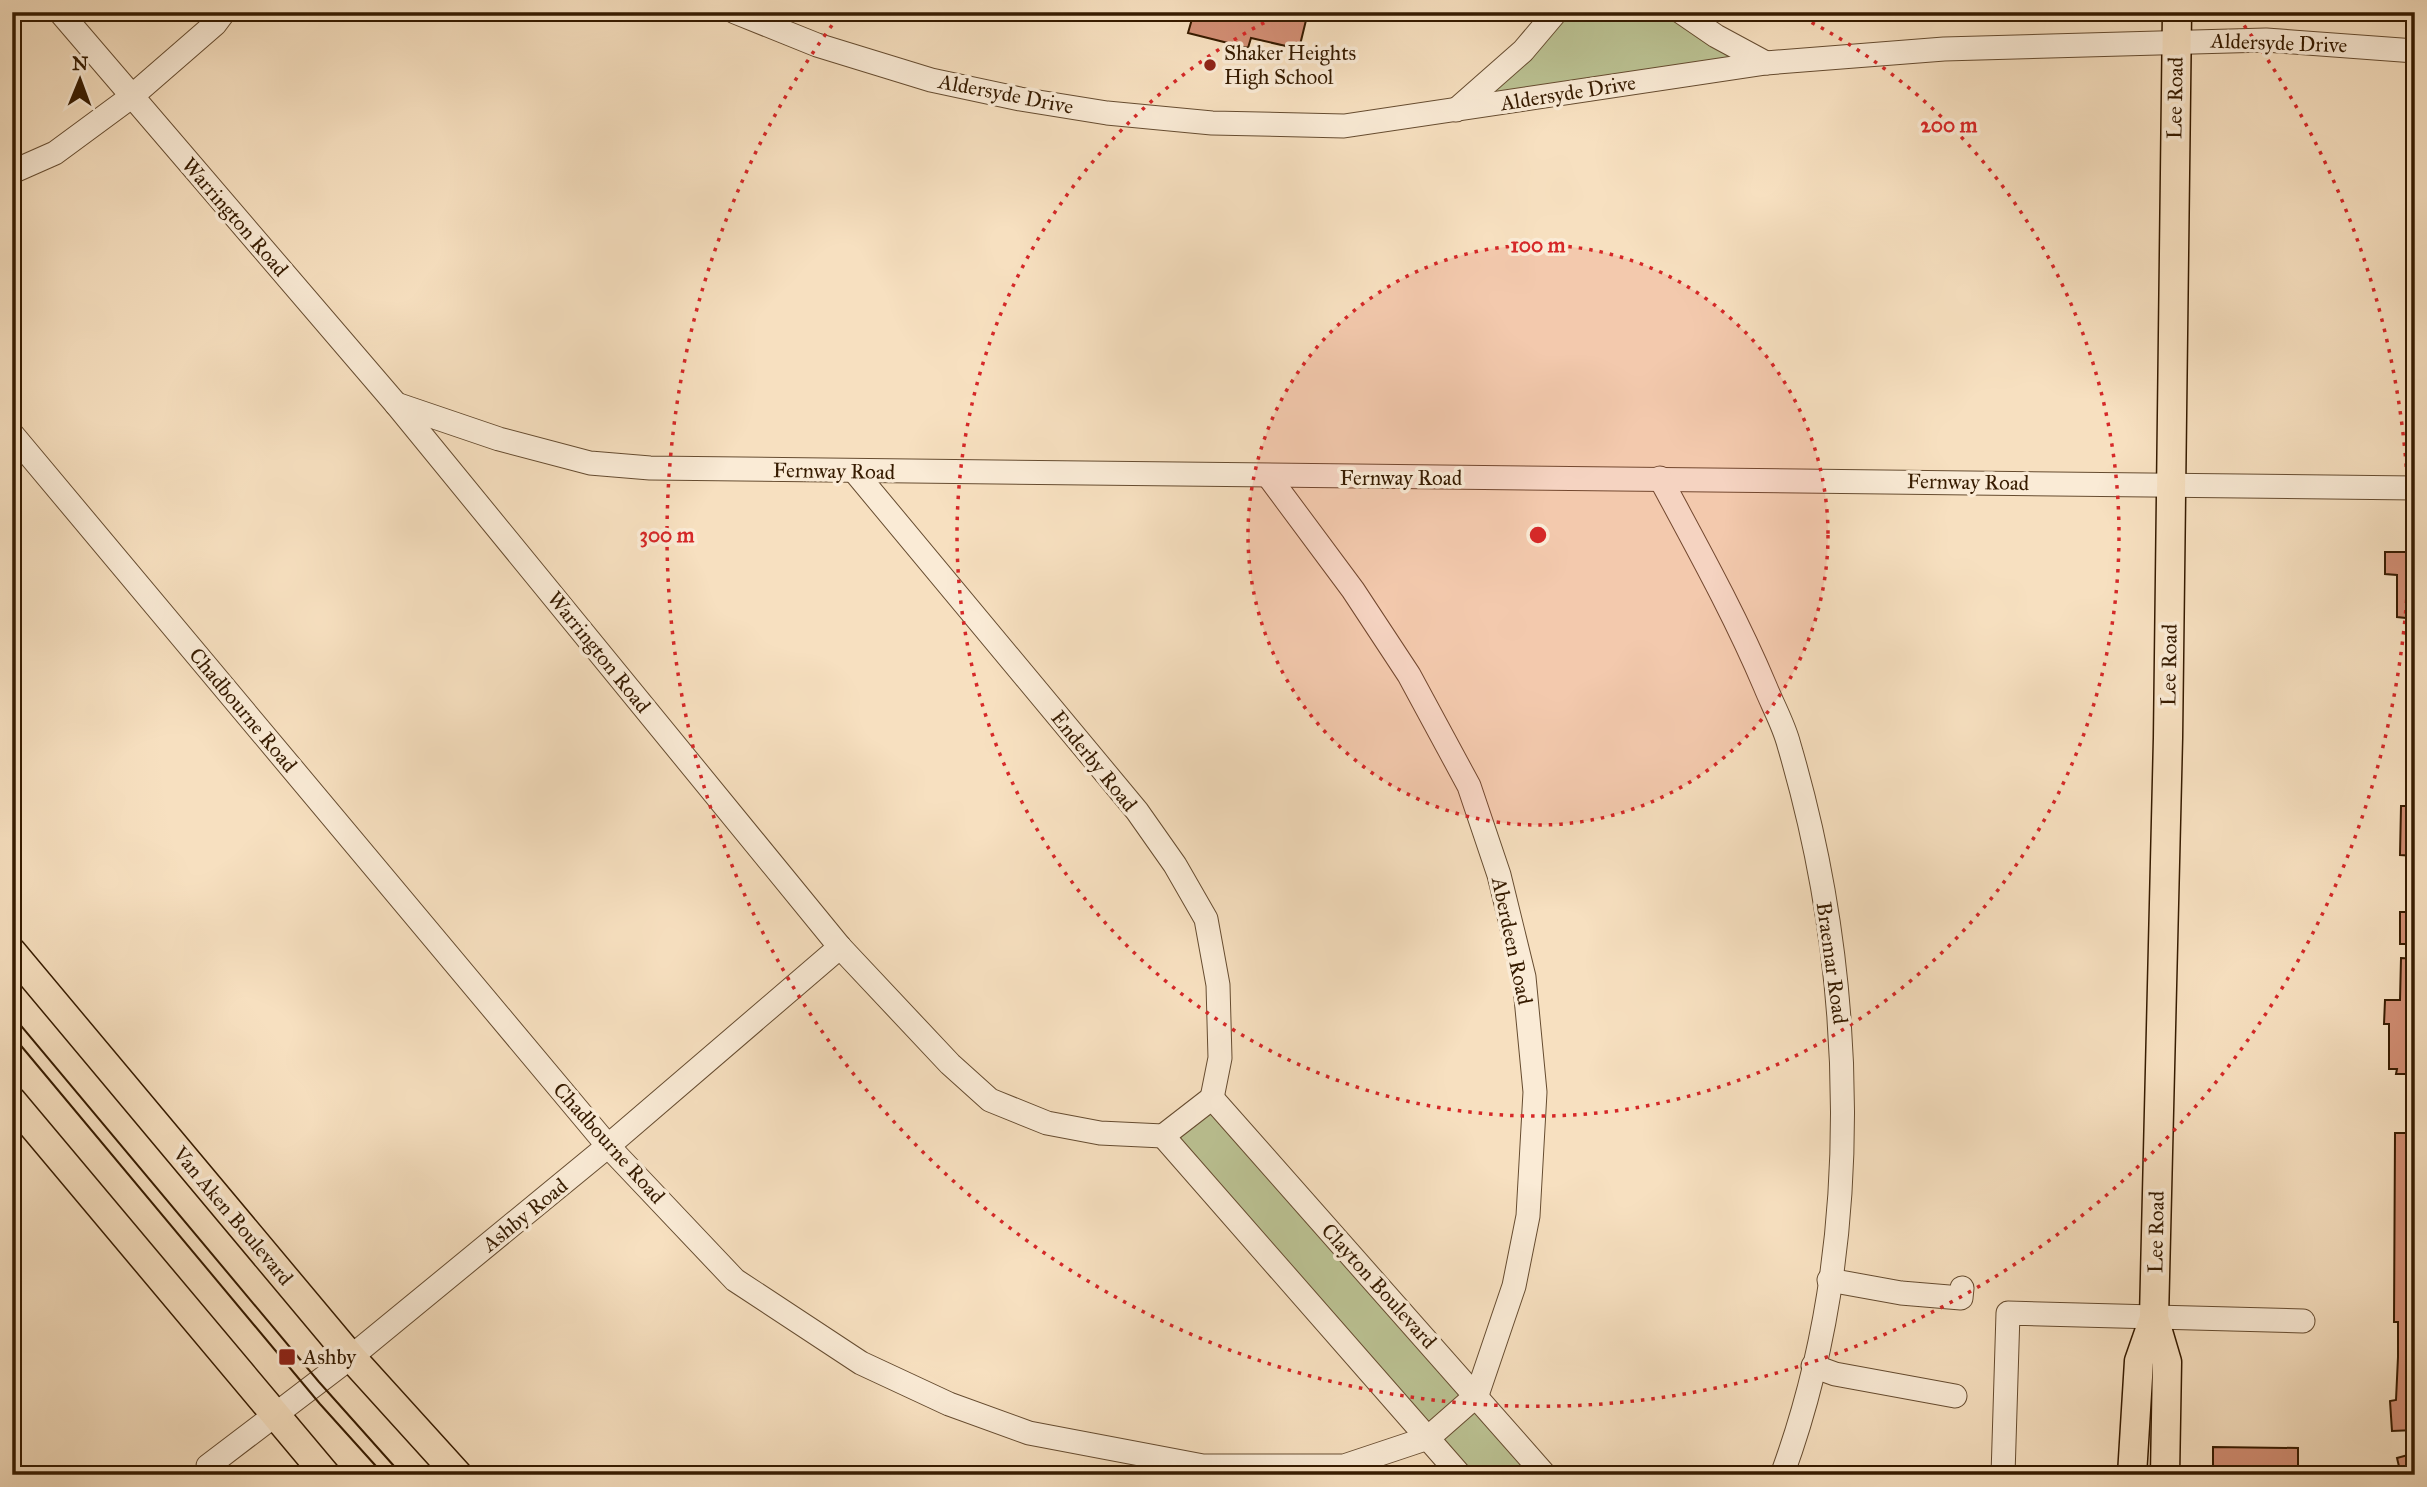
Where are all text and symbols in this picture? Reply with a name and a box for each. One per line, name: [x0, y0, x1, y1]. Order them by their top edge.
street label: Aldersyde Drive: [2209, 28, 2348, 58]
place label: Shaker Heights High School: [1224, 40, 1356, 90]
north arrow: [46, 46, 116, 116]
text: N: [72, 52, 89, 75]
street label: Lee Road: [2161, 56, 2189, 139]
marker: Shaker Heights High School: [1202, 57, 1218, 73]
street label: Aldersyde Drive: [935, 68, 1076, 120]
street label: Aldersyde Drive: [1498, 69, 1638, 117]
text: 200 m: [1921, 112, 1978, 138]
street label: Warrington Road: [176, 152, 294, 282]
text: 100 m: [1511, 232, 1566, 258]
street label: Fernway Road: [773, 457, 896, 485]
street label: Fernway Road: [1340, 465, 1463, 491]
street label: Fernway Road: [1907, 468, 2030, 496]
text: 300 m: [639, 522, 695, 548]
centre of rings: [1526, 523, 1550, 547]
street label: Warrington Road: [542, 586, 656, 719]
street label: Lee Road: [2155, 623, 2183, 706]
street label: Chadbourne Road: [183, 642, 303, 778]
street label: Enderby Road: [1045, 705, 1143, 817]
street label: Aberdeen Road: [1486, 874, 1538, 1007]
street label: Braemar Road: [1811, 900, 1853, 1026]
street label: Chadbourne Road: [548, 1077, 671, 1210]
street label: Van Aken Boulevard: [167, 1140, 299, 1291]
street label: Ashby Road: [476, 1172, 573, 1258]
street label: Lee Road: [2142, 1190, 2170, 1273]
street label: Clayton Boulevard: [1316, 1218, 1442, 1354]
place label: Ashby: [302, 1344, 357, 1370]
marker: Ashby: [277, 1347, 297, 1367]

